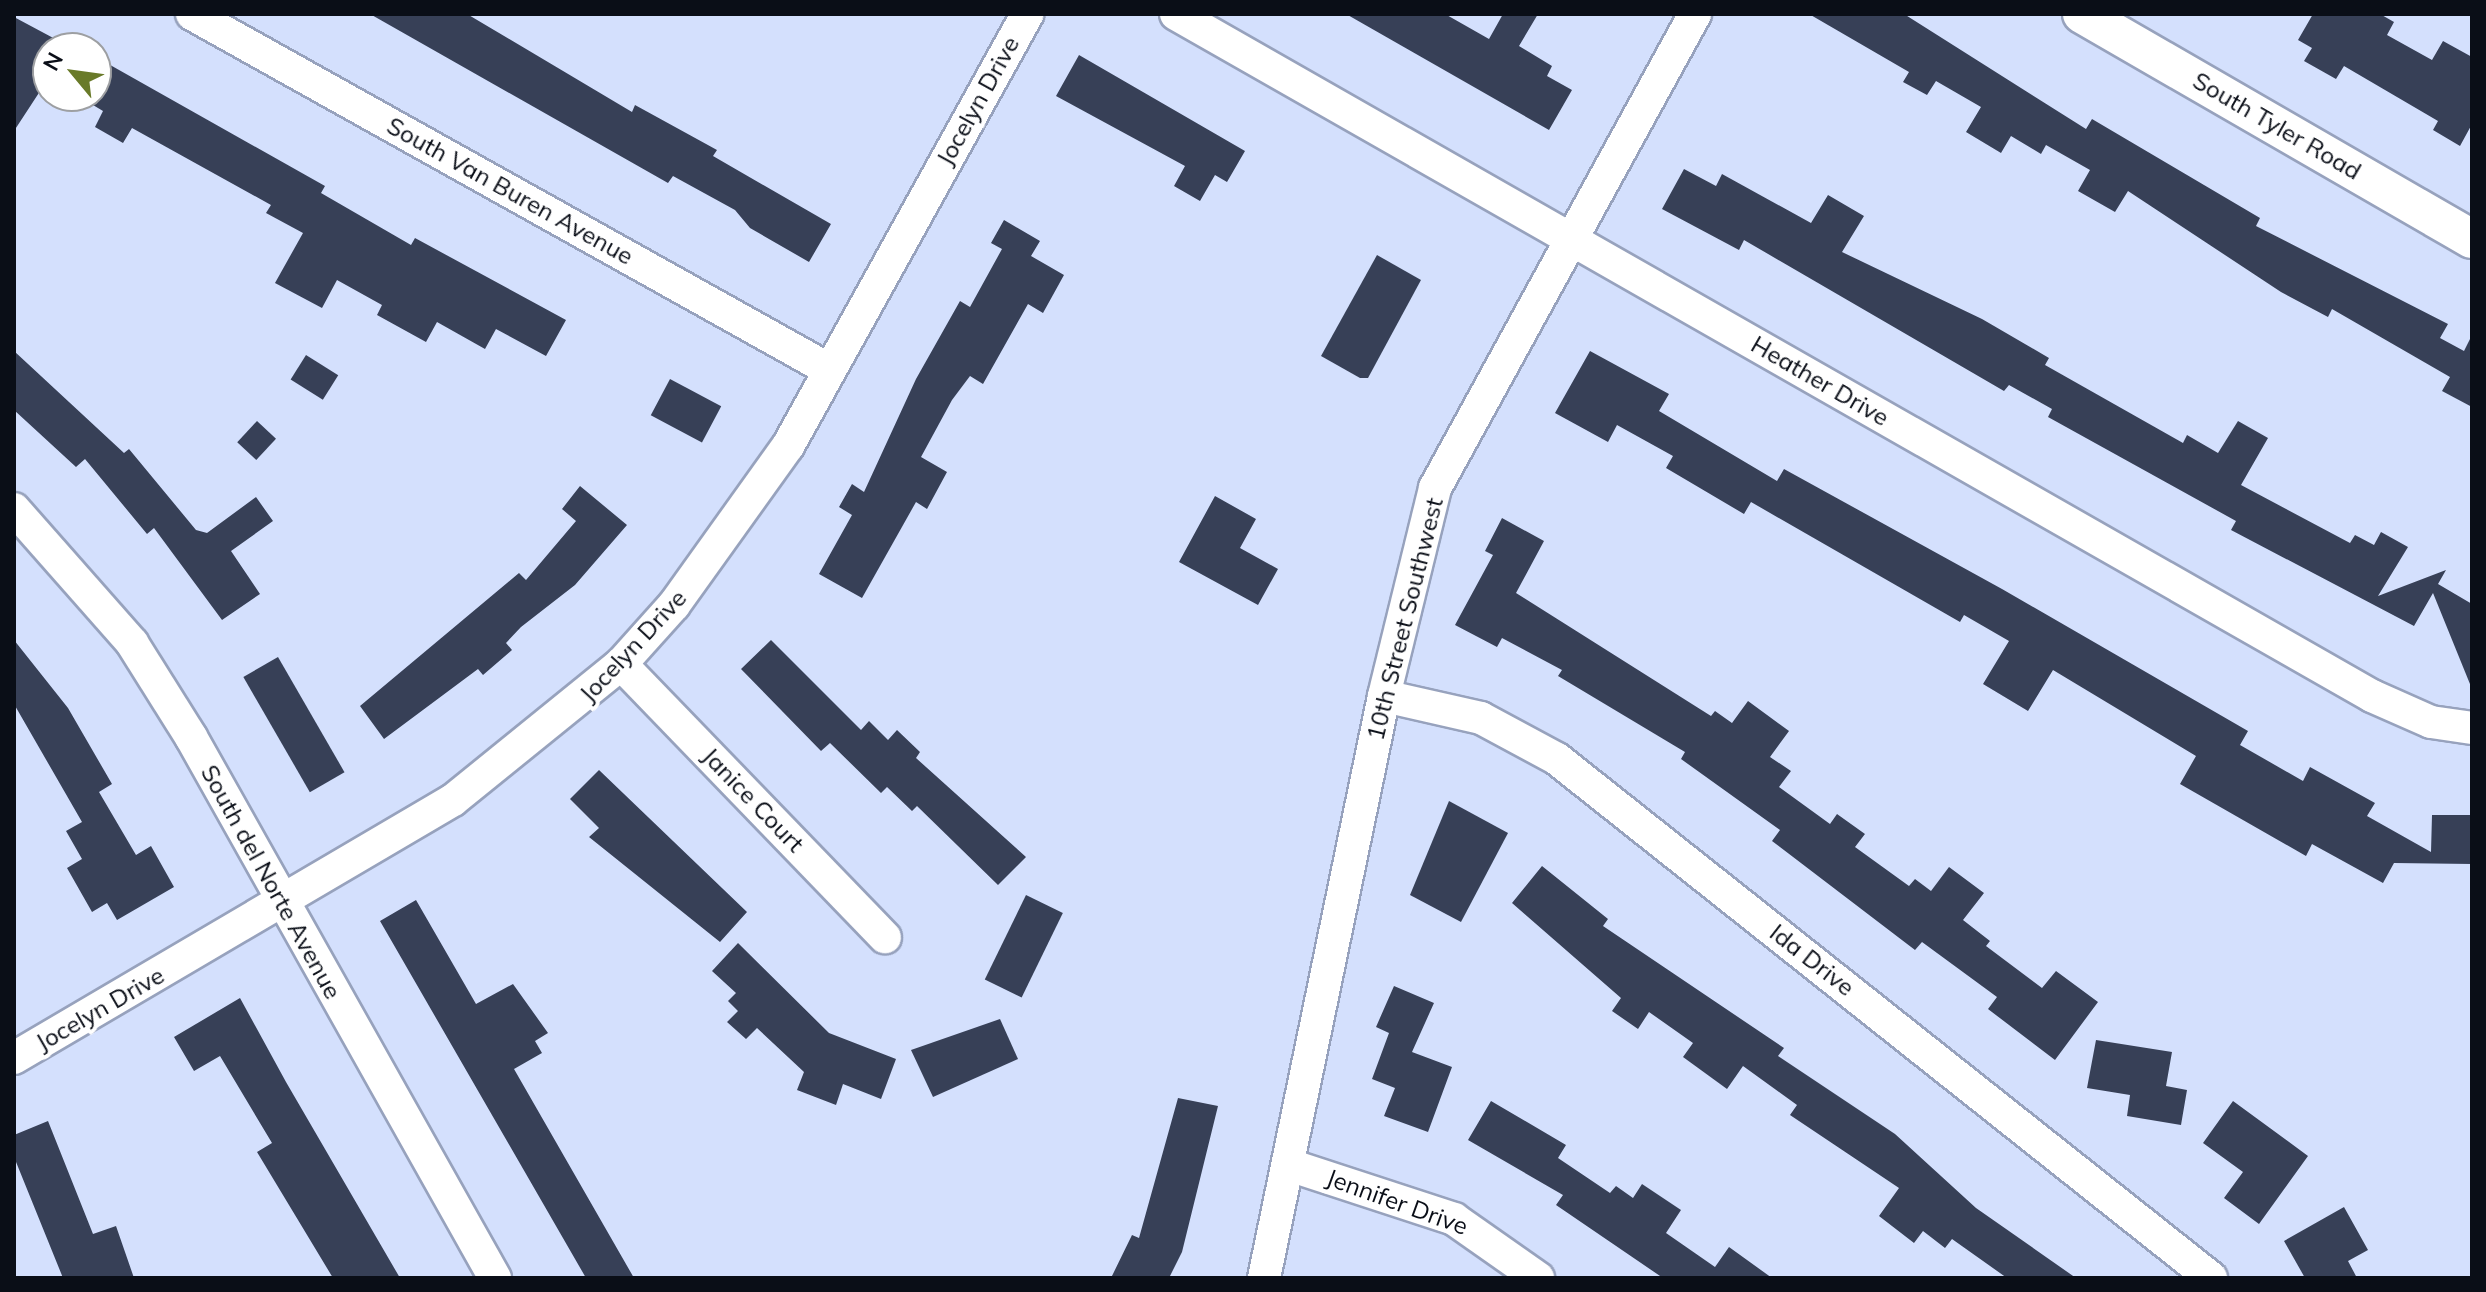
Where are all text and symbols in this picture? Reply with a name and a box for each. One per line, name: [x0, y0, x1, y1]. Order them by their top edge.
street label: Jocelyn Drive: [931, 31, 1025, 171]
north arrow: [32, 32, 112, 112]
text: N: [36, 47, 69, 75]
street label: South Tyler Road: [2188, 66, 2366, 186]
street label: South Van Buren Avenue: [382, 111, 638, 271]
street label: Heather Drive: [1746, 330, 1894, 432]
street label: 10th Street Southwest: [1361, 495, 1449, 743]
street label: Jocelyn Drive: [574, 584, 692, 708]
street label: Janice Court: [696, 742, 810, 858]
street label: South del Norte Avenue: [195, 760, 347, 1004]
street label: Ida Drive: [1764, 918, 1860, 1002]
street label: Jocelyn Drive: [31, 961, 169, 1057]
street label: Jennifer Drive: [1322, 1163, 1472, 1241]

